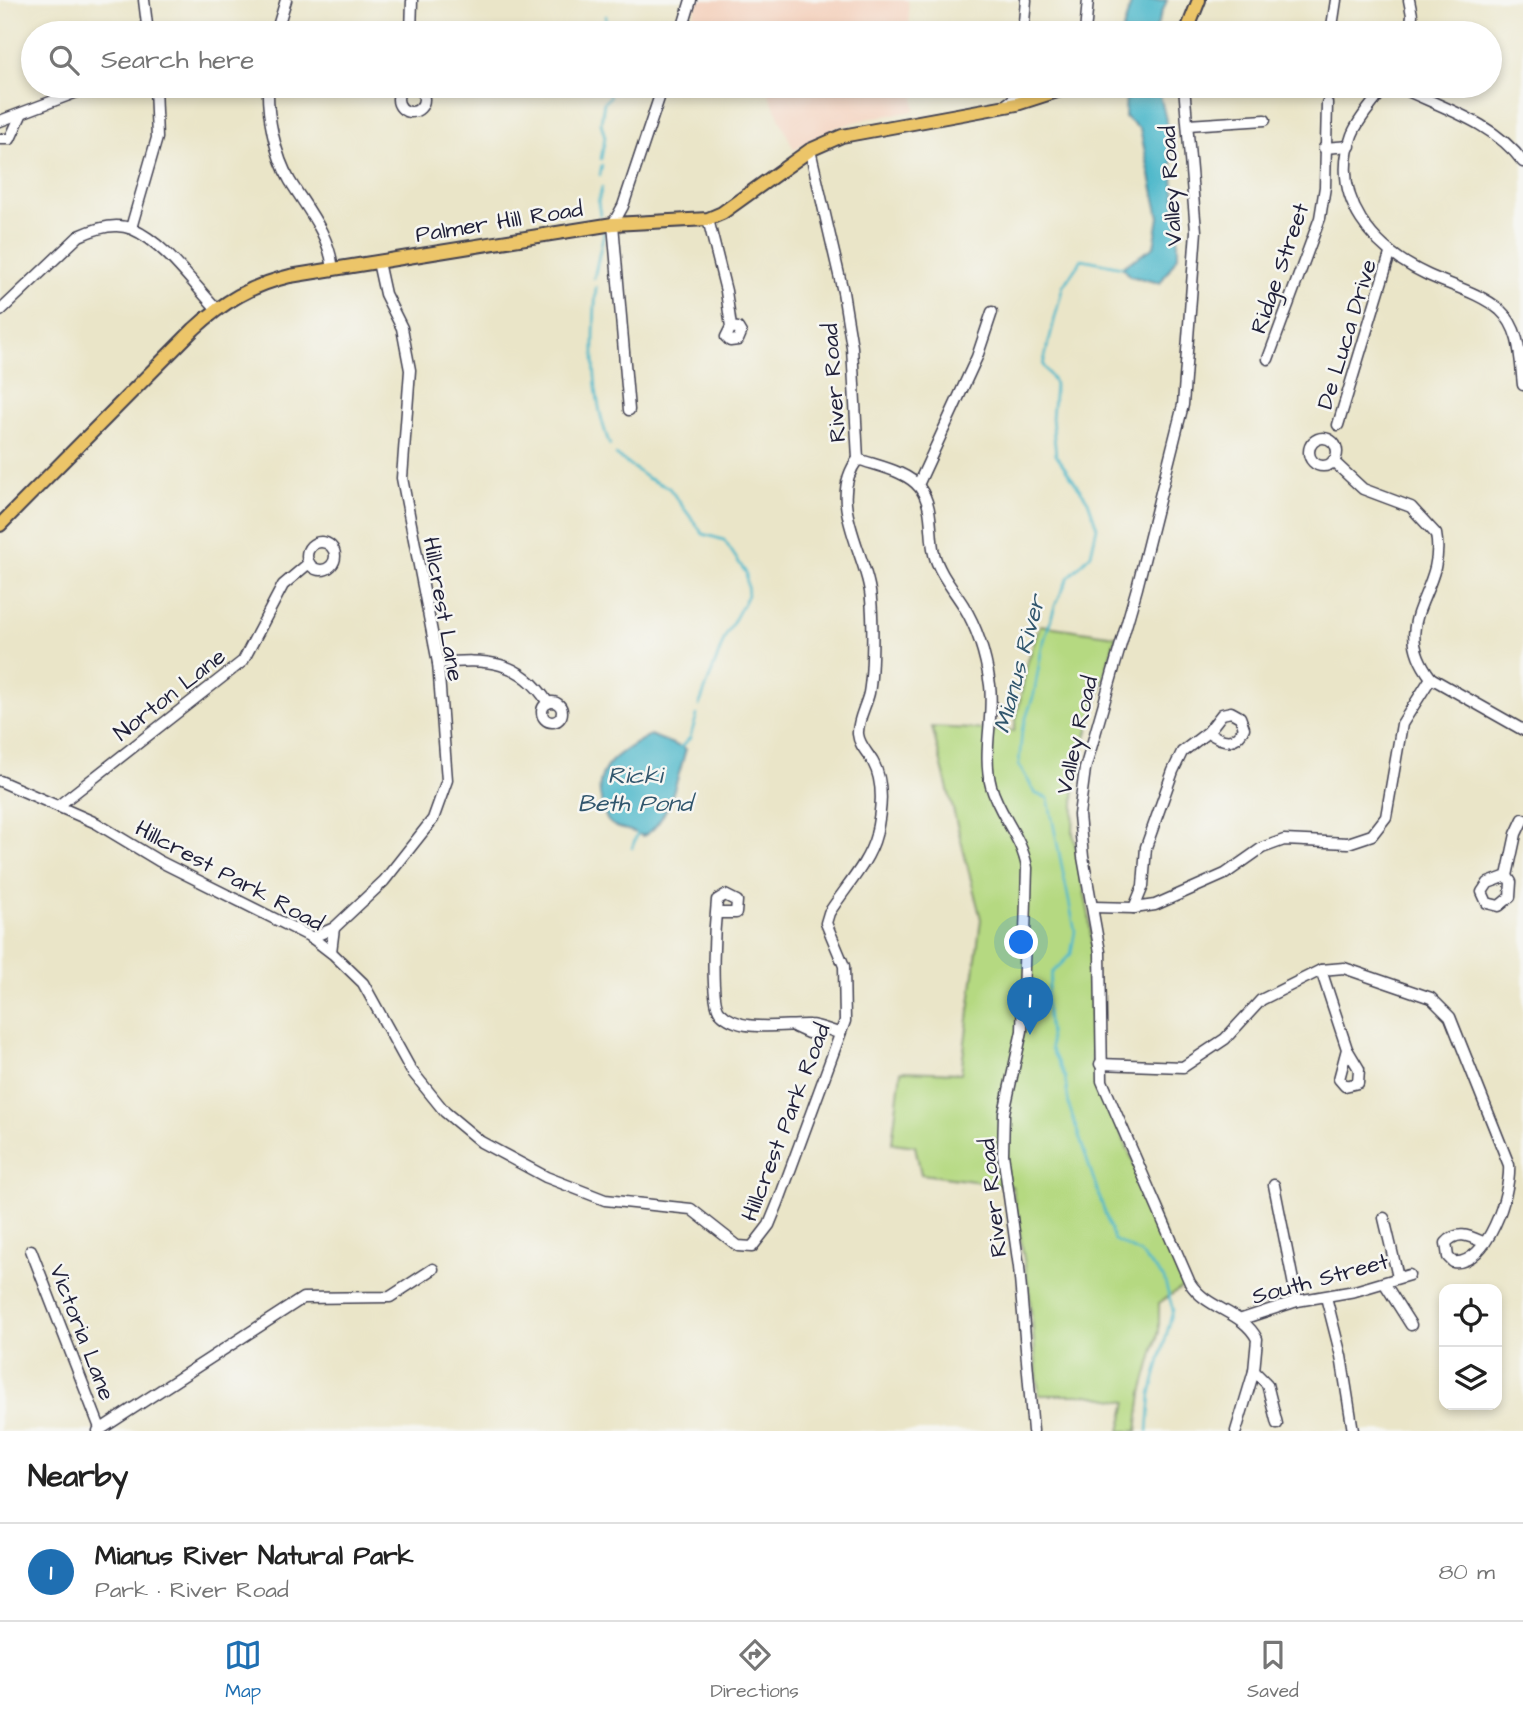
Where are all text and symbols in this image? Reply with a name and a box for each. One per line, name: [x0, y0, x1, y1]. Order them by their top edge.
search box: [21, 21, 1502, 98]
icon: search: [45, 41, 83, 79]
text: Search here: [101, 42, 254, 78]
street label: Valley Road: [1152, 125, 1191, 247]
street label: Palmer Hill Road: [413, 193, 585, 251]
street label: Ridge Street: [1243, 198, 1318, 338]
street label: De Luca Drive: [1309, 255, 1385, 413]
street label: River Road: [814, 322, 854, 443]
street label: Hillcrest Lane: [415, 535, 471, 684]
water label: Mianus River: [985, 589, 1055, 737]
street label: Norton Lane: [107, 641, 232, 749]
street label: Valley Road: [1048, 673, 1107, 798]
water label: Ricki Beth Pond: [578, 759, 697, 821]
street label: Hillcrest Park Road: [129, 813, 330, 939]
your location: [1004, 925, 1038, 959]
pin: 1: [1007, 977, 1053, 1035]
street label: Hillcrest Park Road: [733, 1019, 839, 1226]
street label: River Road: [971, 1137, 1015, 1259]
street label: South Street: [1248, 1245, 1393, 1313]
street label: Victoria Lane: [41, 1260, 123, 1405]
map controls: [1439, 1284, 1502, 1410]
button: locate: [1439, 1284, 1502, 1347]
button: layers: [1439, 1347, 1502, 1410]
text: Nearby: [28, 1456, 128, 1498]
text: Mianus River Natural Park: [95, 1538, 414, 1574]
text: 1: [50, 1556, 52, 1588]
text: 80 m: [1438, 1556, 1495, 1588]
text: Park · River Road: [95, 1574, 289, 1606]
tab: Map: [224, 1636, 262, 1705]
tab: Directions: [710, 1636, 799, 1705]
tab: Saved: [1247, 1636, 1299, 1705]

